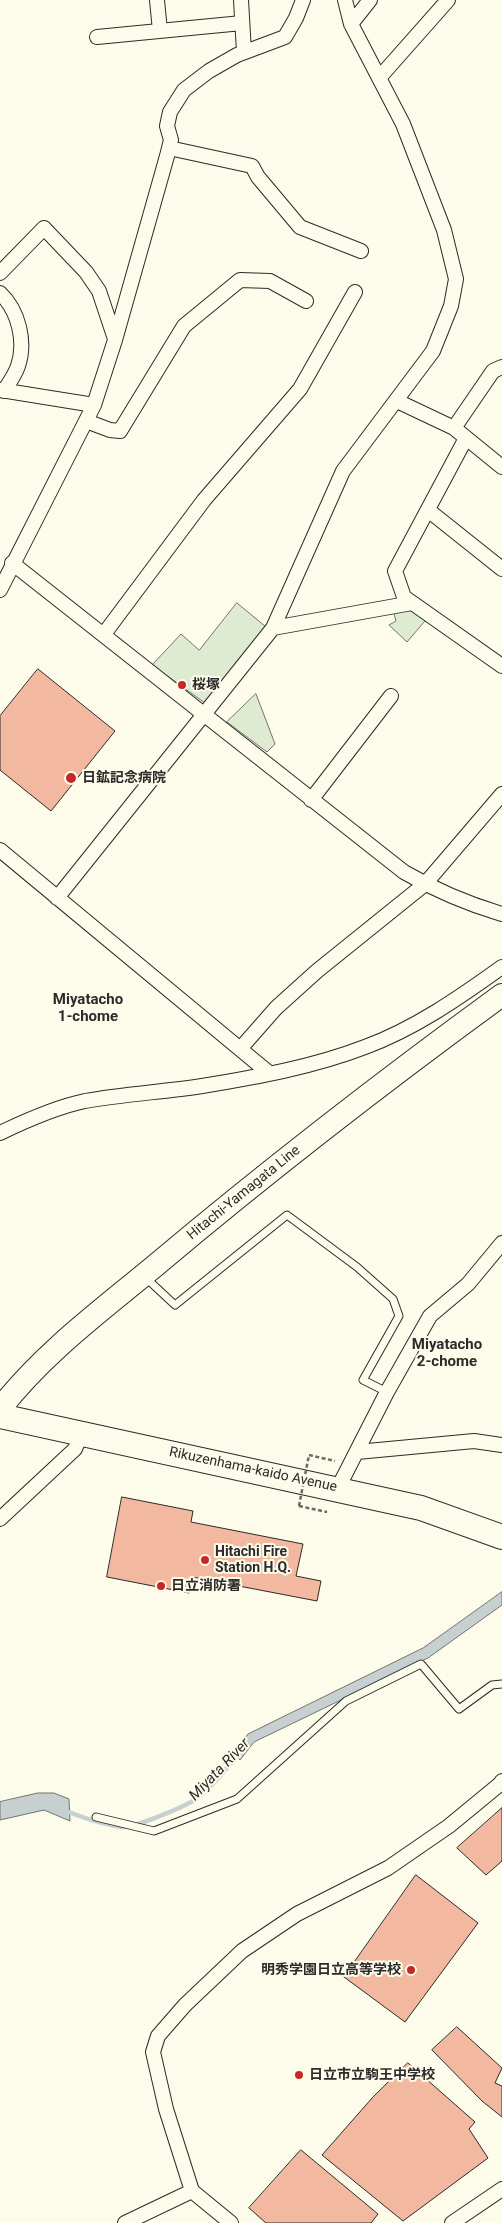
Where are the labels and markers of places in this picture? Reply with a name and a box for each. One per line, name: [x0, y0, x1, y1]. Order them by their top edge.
place label: 桜塚: [192, 677, 220, 693]
marker: 桜塚: [176, 679, 188, 691]
place label: 日鉱記念病院: [82, 770, 166, 786]
marker: 日鉱記念病院: [64, 771, 78, 785]
place label: Hitachi Fire Station H.Q.: [215, 1544, 291, 1576]
marker: Hitachi Fire Station H.Q.: [199, 1554, 211, 1566]
place label: 日立消防署: [171, 1578, 241, 1594]
marker: 日立消防署: [155, 1580, 167, 1592]
place label: 明秀学園日立高等学校: [261, 1962, 401, 1978]
marker: 明秀学園日立高等学校: [405, 1964, 417, 1976]
place label: 日立市立駒王中学校: [309, 2067, 435, 2083]
marker: 日立市立駒王中学校: [293, 2069, 305, 2081]

